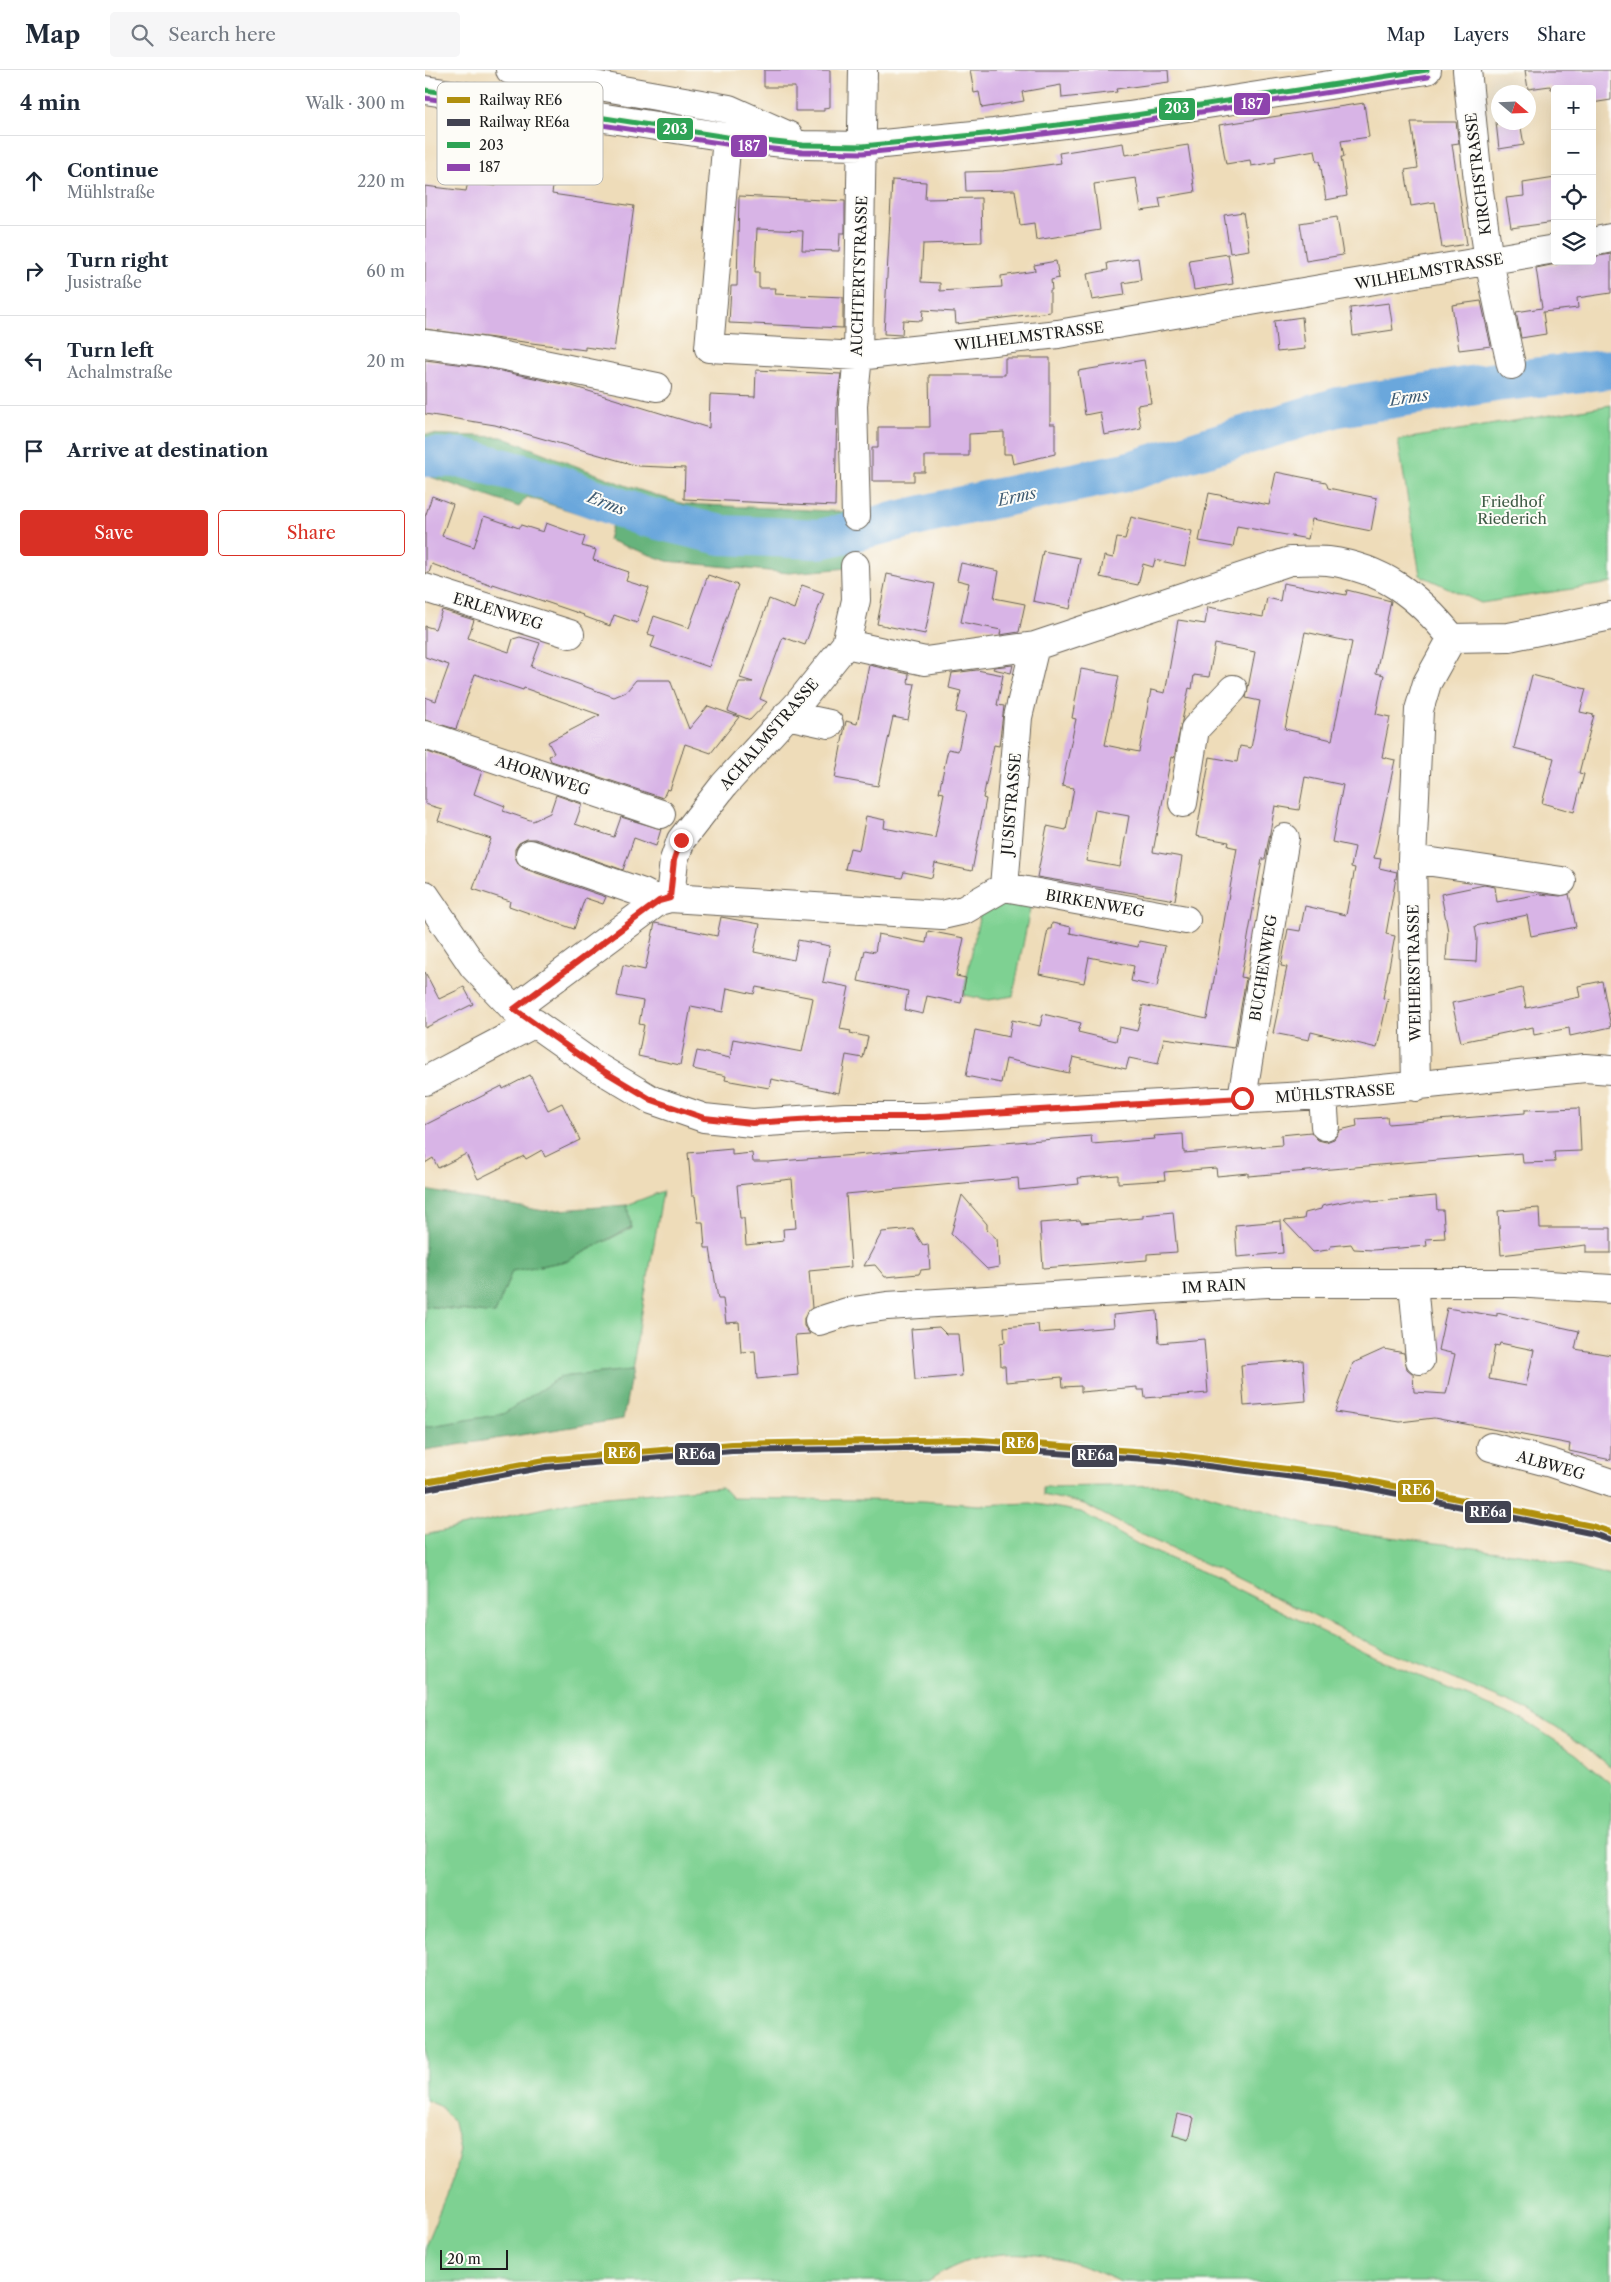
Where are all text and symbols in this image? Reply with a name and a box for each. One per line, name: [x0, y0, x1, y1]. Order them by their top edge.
search box: [110, 12, 460, 57]
text: Map: [25, 20, 80, 49]
icon: search: [128, 21, 156, 49]
text: Search here: [168, 23, 276, 46]
text: Map: [1387, 24, 1425, 46]
text: Layers: [1453, 24, 1509, 46]
text: Share: [1537, 24, 1586, 46]
legend: [437, 82, 603, 185]
north arrow: [1491, 85, 1536, 130]
map controls: [1551, 85, 1596, 265]
button: +: [1551, 85, 1596, 130]
text: 4 min: [20, 90, 81, 115]
text: Railway RE6: [479, 91, 562, 109]
line badge: 187: [1233, 92, 1271, 116]
text: Walk · 300 m: [306, 93, 405, 113]
text: 187: [1241, 95, 1264, 113]
line badge: 203: [1158, 97, 1196, 121]
text: 203: [1164, 99, 1190, 117]
street label: KIRCHSTRASSE: [1461, 112, 1495, 236]
text: Railway RE6a: [479, 113, 570, 131]
line badge: 203: [656, 117, 694, 141]
text: 203: [662, 120, 688, 138]
button: −: [1551, 130, 1596, 175]
line badge: 187: [730, 134, 768, 158]
text: 203: [479, 136, 504, 154]
text: 187: [738, 137, 761, 155]
text: 187: [479, 158, 500, 176]
text: Continue: [67, 159, 159, 182]
icon: ahead: [20, 167, 48, 195]
text: 220 m: [357, 171, 405, 191]
button: locate: [1551, 175, 1596, 220]
text: Mühlstraße: [67, 182, 155, 202]
street label: AUCHTERTSTRASSE: [847, 195, 871, 358]
button: layers: [1551, 220, 1596, 265]
text: Turn right: [67, 249, 168, 272]
street label: WILHELMSTRASSE: [1352, 249, 1505, 294]
icon: right: [20, 257, 48, 285]
text: 60 m: [366, 261, 405, 281]
text: Jusistraße: [67, 272, 142, 292]
street label: WILHELMSTRASSE: [952, 317, 1105, 355]
text: Turn left: [67, 339, 154, 362]
icon: left: [20, 347, 48, 375]
text: 20 m: [366, 351, 405, 371]
text: Achalmstraße: [67, 362, 173, 382]
water label: Erms: [1386, 384, 1430, 410]
icon: arrive: [20, 437, 48, 465]
text: Arrive at destination: [67, 439, 268, 462]
water label: Erms: [994, 482, 1038, 510]
water label: Erms: [583, 486, 629, 519]
park label: Friedhof Riederich: [1477, 492, 1547, 528]
button: Save: [20, 510, 208, 556]
button: Share: [218, 510, 405, 556]
street label: ERLENWEG: [451, 588, 545, 634]
street label: ACHALMSTRASSE: [715, 674, 823, 794]
street label: AHORNWEG: [492, 750, 593, 799]
street label: JUSISTRASSE: [997, 752, 1025, 858]
route end: [670, 829, 693, 852]
street label: BIRKENWEG: [1044, 885, 1146, 921]
street label: WEIHERSTRASSE: [1403, 904, 1425, 1043]
street label: BUCHENWEG: [1245, 913, 1281, 1023]
street label: MÜHLSTRASSE: [1274, 1079, 1396, 1107]
route start: [1231, 1087, 1254, 1110]
street label: IM RAIN: [1181, 1275, 1247, 1297]
line badge: RE6: [1001, 1431, 1039, 1455]
text: RE6: [1005, 1434, 1035, 1452]
line badge: RE6: [603, 1441, 641, 1465]
line badge: RE6a: [674, 1442, 721, 1466]
text: RE6: [607, 1444, 637, 1462]
line badge: RE6a: [1071, 1444, 1118, 1468]
text: RE6a: [678, 1445, 717, 1463]
text: RE6a: [1076, 1446, 1115, 1464]
street label: ALBWEG: [1514, 1446, 1587, 1484]
line badge: RE6: [1397, 1479, 1435, 1503]
text: RE6: [1401, 1481, 1431, 1499]
line badge: RE6a: [1464, 1500, 1512, 1524]
text: RE6a: [1469, 1503, 1508, 1521]
scale bar: [440, 2247, 507, 2270]
text: 20 m: [447, 2250, 481, 2268]

